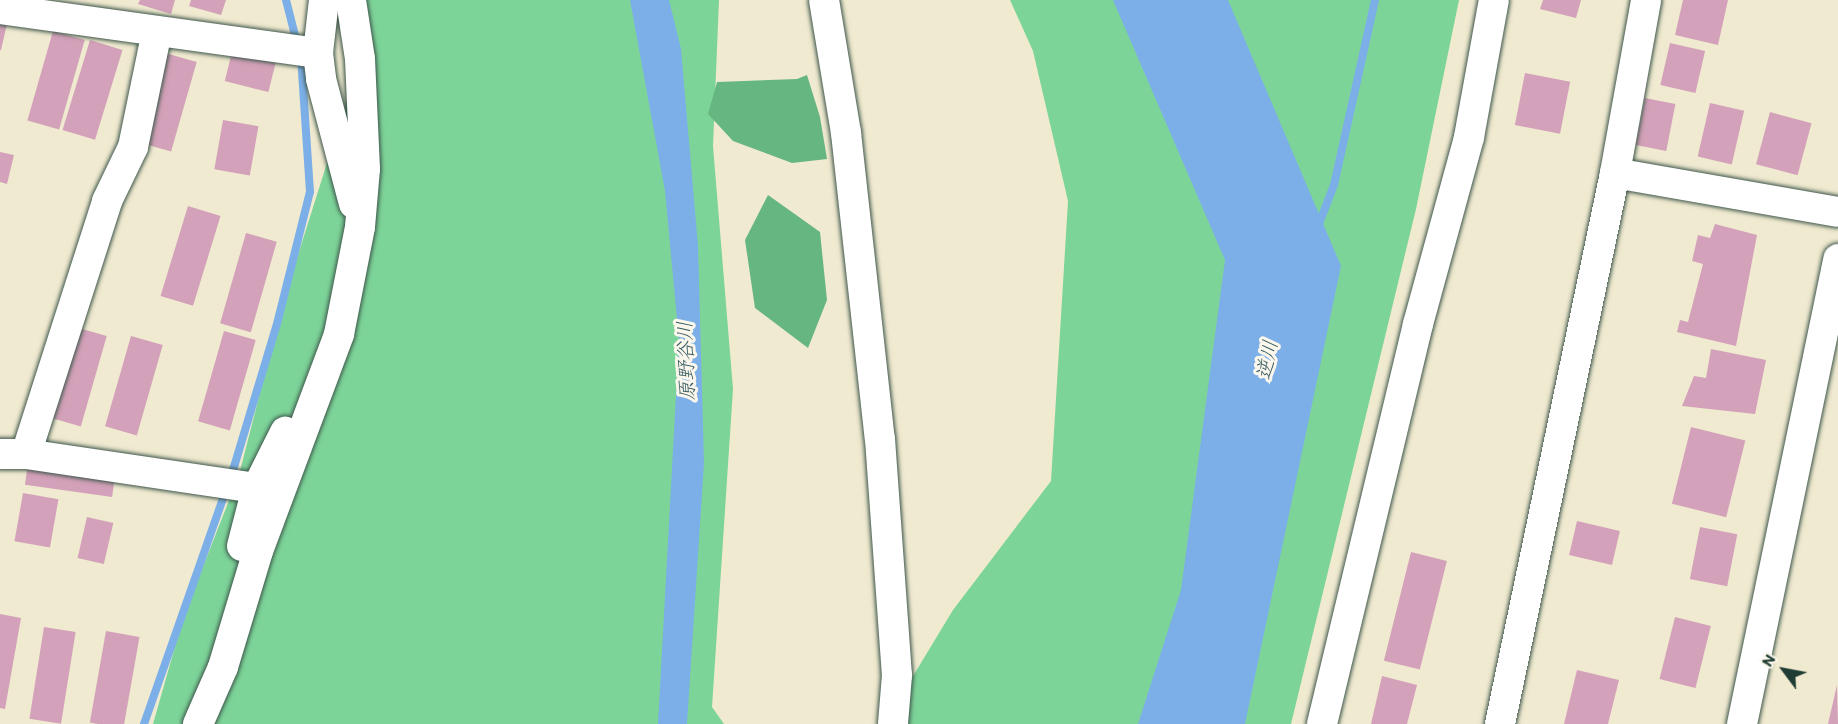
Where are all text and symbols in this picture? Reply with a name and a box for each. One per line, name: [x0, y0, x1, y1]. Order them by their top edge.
water label: 原野谷川: [673, 321, 699, 401]
water label: 逆川: [1251, 338, 1283, 382]
north arrow: [1754, 640, 1814, 700]
text: N: [1757, 651, 1779, 670]

